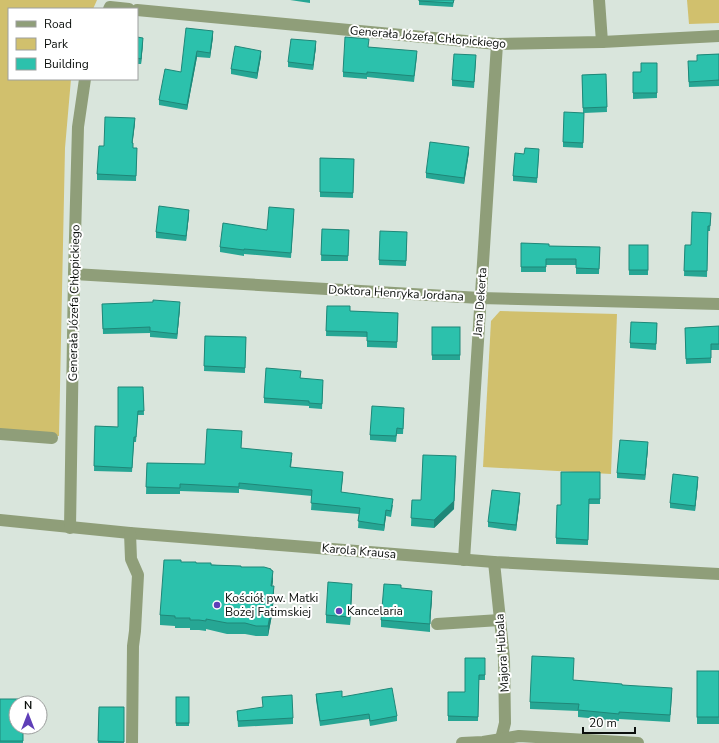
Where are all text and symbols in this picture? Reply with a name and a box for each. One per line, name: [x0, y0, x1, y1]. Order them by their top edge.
legend: [8, 8, 138, 80]
text: Road: [44, 16, 72, 32]
street label: Generała Józefa Chłopickiego: [349, 22, 507, 52]
text: Park: [44, 36, 69, 52]
text: Building: [44, 56, 89, 72]
street label: Generała Józefa Chłopickiego: [65, 224, 83, 382]
street label: Jana Dekerta: [470, 267, 490, 338]
street label: Doktora Henryka Jordana: [328, 281, 464, 305]
street label: Karola Krausa: [321, 540, 397, 562]
place label: Kościół pw. Matki Bożej Fatimskiej: [225, 590, 318, 620]
marker: Kościół pw. Matki Bożej Fatimskiej: [212, 600, 222, 610]
place label: Kancelaria: [347, 603, 403, 619]
marker: Kancelaria: [334, 606, 344, 616]
street label: Majora Hubala: [491, 613, 513, 693]
north arrow: [8, 695, 48, 735]
text: N: [24, 698, 32, 713]
scale bar: [583, 709, 635, 735]
text: 20 m: [589, 715, 617, 731]

